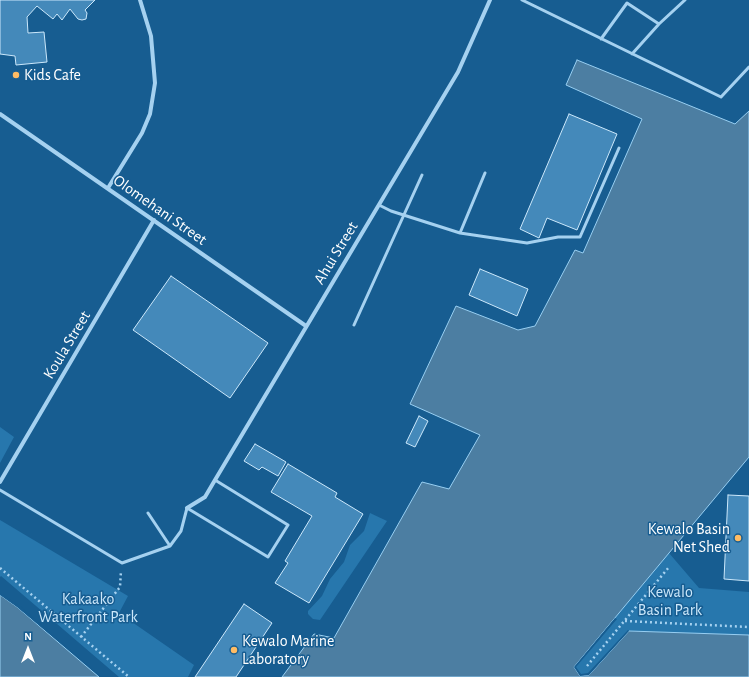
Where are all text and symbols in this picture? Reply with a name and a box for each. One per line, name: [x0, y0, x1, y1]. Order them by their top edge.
place label: Kids Cafe: [24, 65, 81, 85]
marker: Kids Cafe: [11, 70, 21, 80]
street label: Olomehani Street: [109, 171, 211, 249]
street label: Ahui Street: [310, 218, 362, 288]
street label: Koula Street: [39, 307, 95, 383]
place label: Kewalo Basin Net Shed: [648, 519, 730, 557]
marker: Kewalo Basin Net Shed: [733, 533, 743, 543]
park label: Kewalo Basin Park: [638, 582, 702, 620]
park label: Kakaako Waterfront Park: [38, 589, 138, 627]
north arrow: [8, 629, 48, 669]
text: N: [24, 631, 32, 642]
place label: Kewalo Marine Laboratory: [242, 631, 334, 669]
marker: Kewalo Marine Laboratory: [229, 645, 239, 655]

